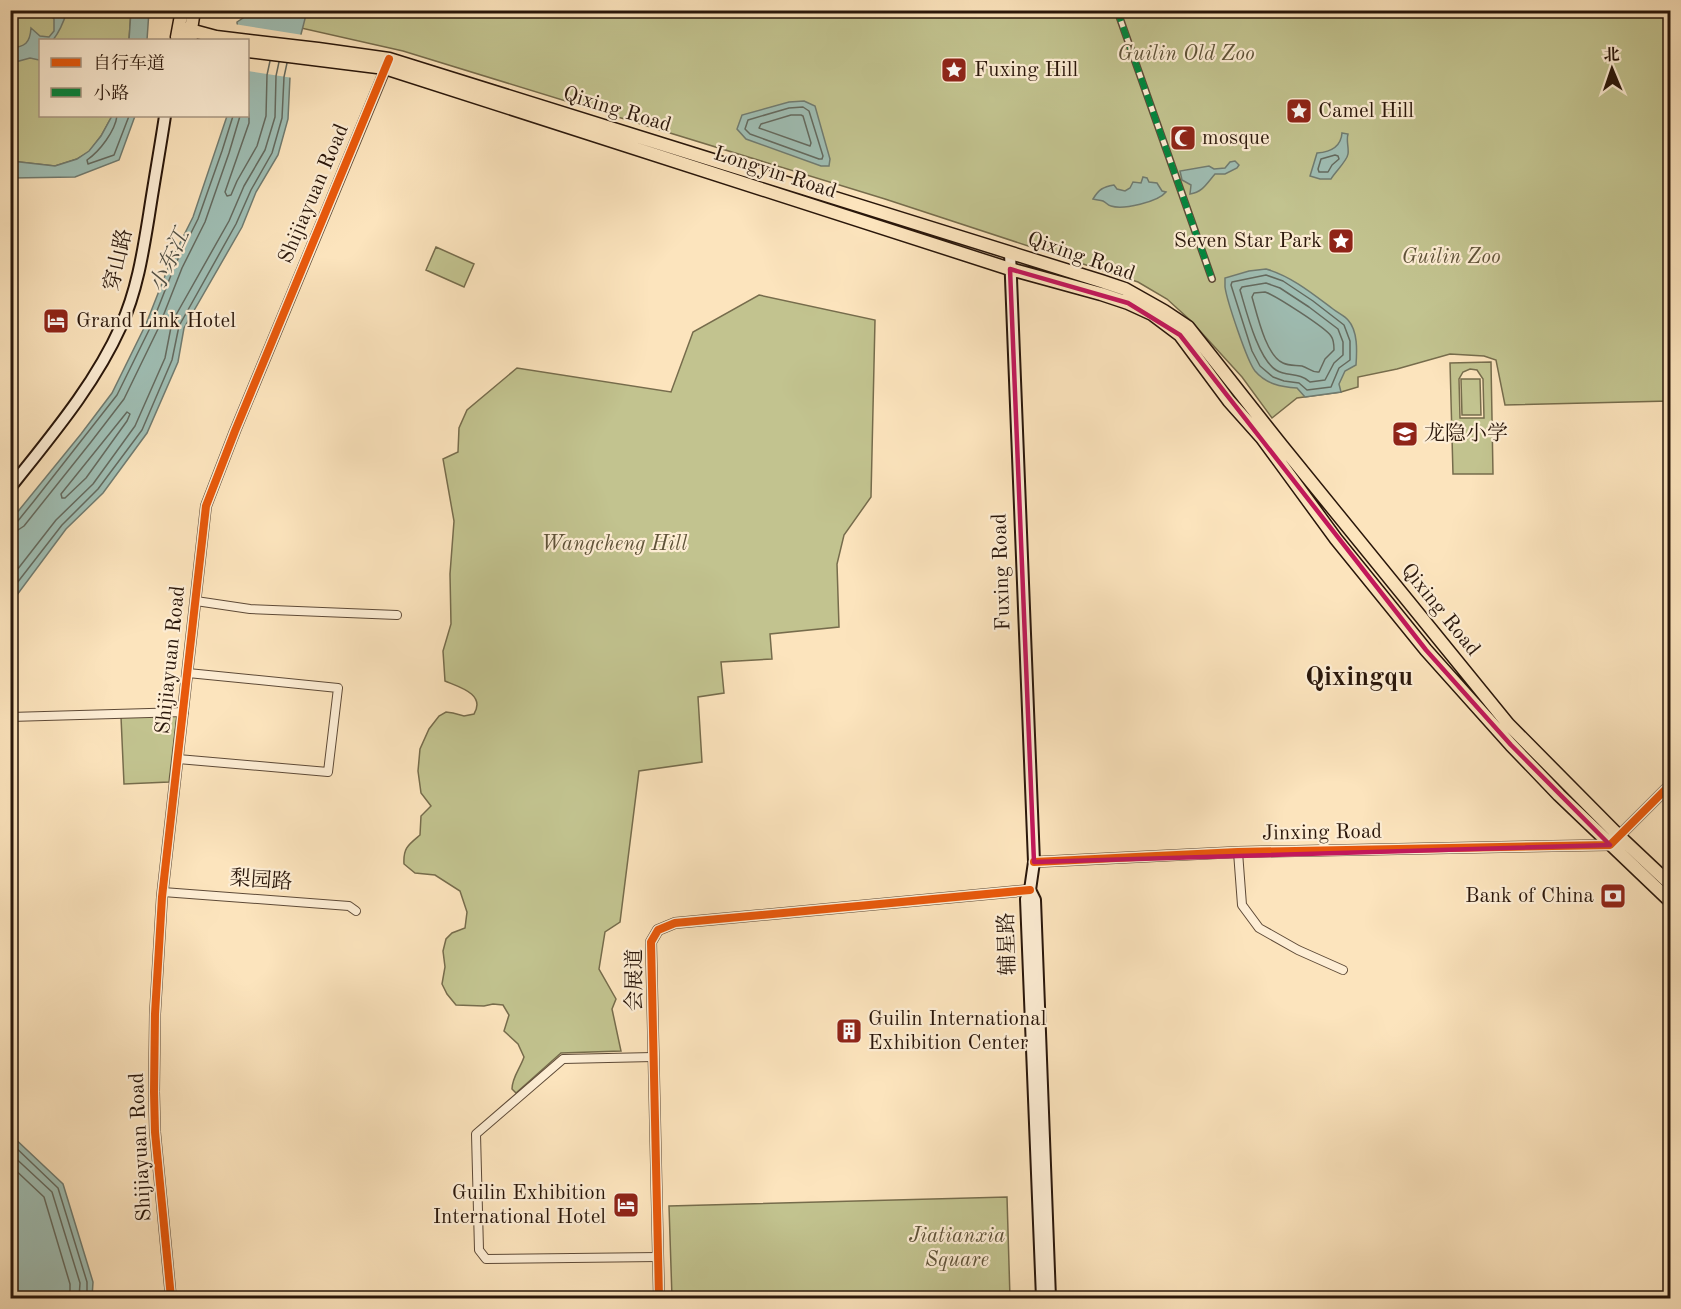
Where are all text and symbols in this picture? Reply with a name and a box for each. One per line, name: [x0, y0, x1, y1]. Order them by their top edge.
legend: [39, 39, 249, 117]
north arrow: [1582, 39, 1642, 99]
park label: Guilin Old Zoo: [1117, 44, 1255, 65]
text: 北: [1603, 46, 1620, 64]
text: 自行车道: [93, 53, 165, 73]
place icon: Fuxing Hill: [939, 55, 969, 85]
place label: Fuxing Hill: [974, 60, 1078, 81]
text: 小路: [93, 83, 129, 103]
street label: Qixing Road: [560, 84, 674, 136]
place icon: Camel Hill: [1284, 96, 1314, 126]
place label: Camel Hill: [1318, 101, 1414, 122]
street label: Shijiayuan Road: [275, 121, 353, 267]
mosque icon: mosque: [1168, 123, 1198, 153]
place label: mosque: [1202, 128, 1270, 149]
street label: Longyin Road: [711, 143, 839, 203]
water label: 小东江: [144, 223, 195, 296]
street label: 穿山路: [100, 226, 136, 293]
place icon: Seven Star Park: [1326, 226, 1356, 256]
street label: Qixing Road: [1024, 229, 1138, 285]
place label: Seven Star Park: [1174, 231, 1322, 252]
park label: Guilin Zoo: [1401, 247, 1501, 268]
hotel icon: Grand Link Hotel: [41, 306, 71, 336]
place label: Grand Link Hotel: [76, 311, 236, 332]
school or university icon: 龙隐小学: [1390, 419, 1420, 449]
place label: 龙隐小学: [1424, 422, 1508, 445]
street label: Fuxing Road: [989, 513, 1015, 631]
park label: Wangcheng Hill: [541, 534, 687, 555]
street label: Qixing Road: [1396, 560, 1484, 660]
street label: Shijiayuan Road: [153, 585, 189, 735]
district label: Qixingqu: [1305, 664, 1413, 691]
street label: Jinxing Road: [1262, 821, 1382, 845]
street label: 梨园路: [229, 866, 293, 894]
bank icon: Bank of China: [1598, 881, 1628, 911]
place label: Bank of China: [1465, 886, 1594, 907]
street label: 辅星路: [994, 912, 1020, 976]
street label: 会展道: [623, 949, 646, 1012]
place label: Guilin International Exhibition Center: [868, 1009, 1047, 1054]
building icon: Guilin International Exhibition Center: [834, 1016, 864, 1046]
street label: Shijiayuan Road: [127, 1072, 155, 1222]
place label: Guilin Exhibition International Hotel: [433, 1183, 606, 1228]
hotel icon: Guilin Exhibition International Hotel: [611, 1190, 641, 1220]
park label: Jiatianxia Square: [909, 1226, 1005, 1271]

